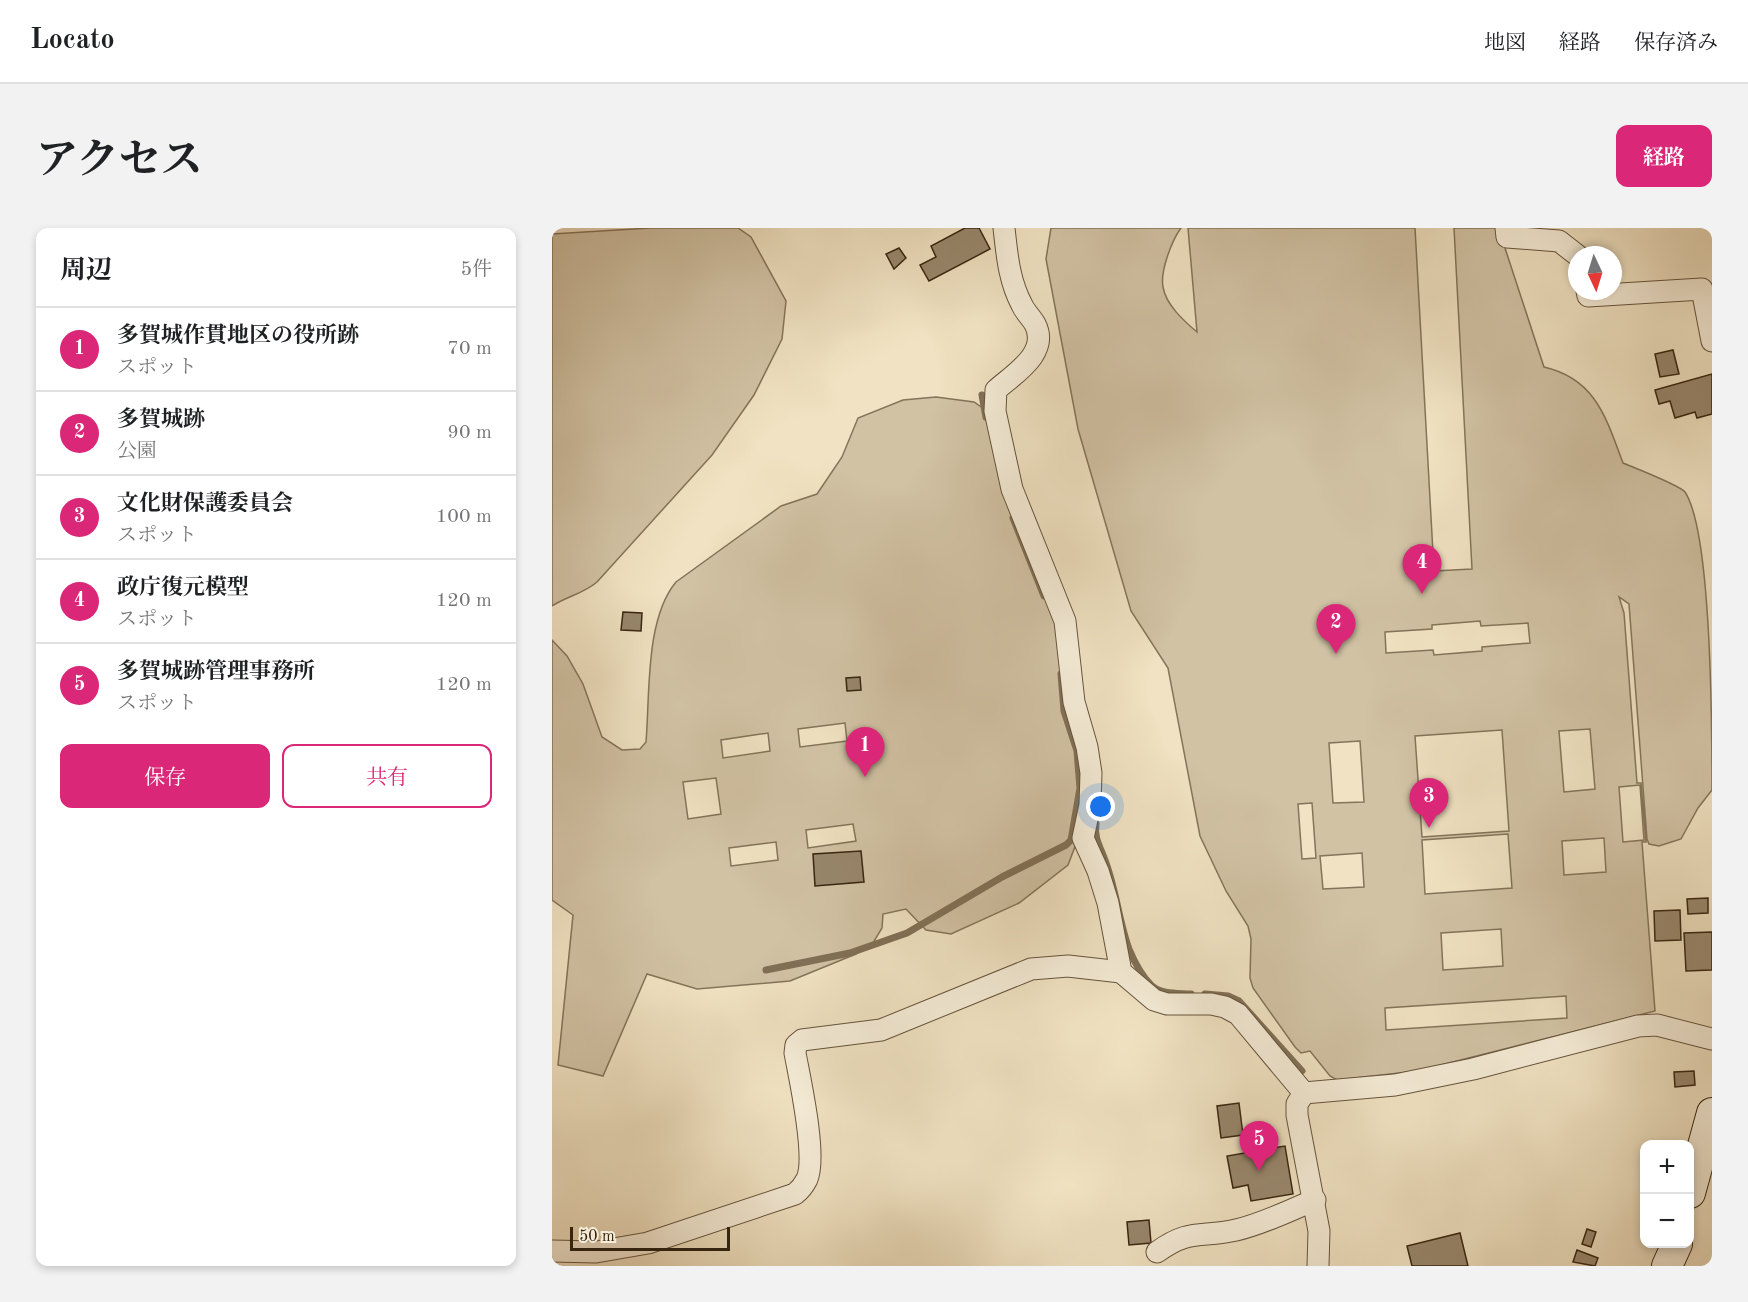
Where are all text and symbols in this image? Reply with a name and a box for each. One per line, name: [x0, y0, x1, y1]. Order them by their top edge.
text: Locato: [30, 27, 115, 55]
text: 地図: [1484, 33, 1526, 54]
text: 経路: [1559, 33, 1601, 54]
text: 保存済み: [1634, 33, 1718, 54]
button: 経路: [1616, 125, 1712, 187]
text: アクセス: [36, 141, 203, 183]
north arrow: [1568, 246, 1622, 300]
text: 周辺: [60, 258, 112, 284]
text: 5件: [460, 260, 492, 280]
text: 多賀城作貫地区の役所跡: [117, 325, 359, 347]
text: 1: [74, 339, 85, 359]
text: 70 m: [447, 339, 492, 359]
text: スポット: [117, 358, 197, 378]
text: 多賀城跡: [117, 409, 205, 431]
text: 2: [74, 423, 85, 443]
text: 90 m: [447, 423, 492, 443]
text: 公園: [117, 442, 157, 462]
text: 文化財保護委員会: [117, 493, 293, 515]
text: 3: [74, 507, 85, 527]
text: 100 m: [436, 507, 492, 527]
text: スポット: [117, 526, 197, 546]
pin: 4: [1402, 544, 1442, 594]
text: 政庁復元模型: [117, 577, 249, 599]
text: 4: [74, 591, 85, 611]
text: 120 m: [436, 591, 492, 611]
pin: 2: [1316, 604, 1356, 654]
text: スポット: [117, 610, 197, 630]
text: 多賀城跡管理事務所: [117, 661, 315, 683]
text: 5: [74, 675, 85, 695]
text: 120 m: [436, 675, 492, 695]
text: スポット: [117, 694, 197, 714]
pin: 1: [846, 728, 884, 777]
button: 保存: [60, 744, 270, 808]
button: 共有: [282, 744, 492, 808]
pin: 3: [1410, 778, 1448, 828]
your location: [1086, 792, 1115, 821]
pin: 5: [1240, 1122, 1278, 1171]
map controls: [1640, 1140, 1694, 1248]
button: +: [1640, 1140, 1694, 1194]
button: −: [1640, 1194, 1694, 1248]
scale bar: [570, 1224, 730, 1252]
text: 50 m: [579, 1229, 615, 1245]

